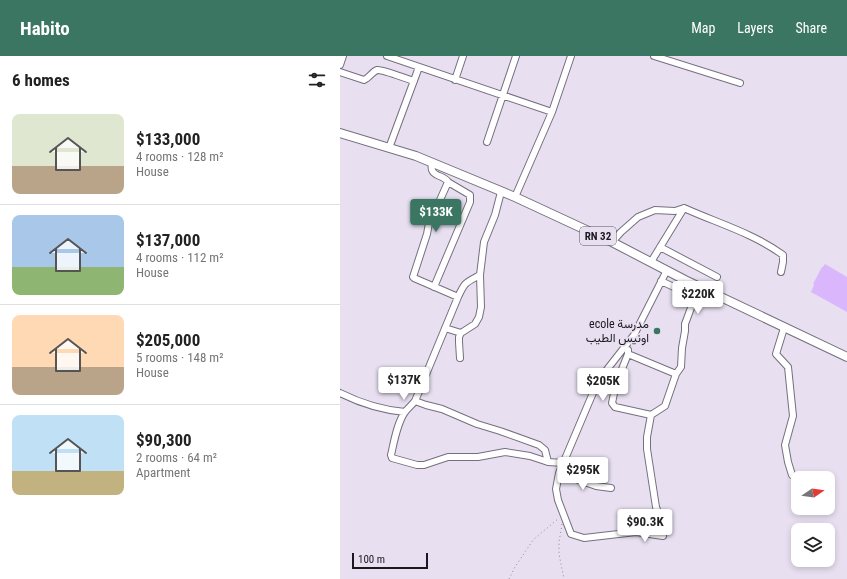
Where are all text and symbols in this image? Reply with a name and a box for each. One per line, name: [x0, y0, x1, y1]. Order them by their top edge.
text: Habito: [20, 17, 70, 40]
text: Map: [691, 20, 715, 36]
text: Layers: [737, 20, 774, 36]
text: Share: [796, 20, 827, 36]
icon: filters: [306, 69, 328, 91]
text: 6 homes: [12, 70, 70, 90]
text: $133,000: [136, 129, 200, 149]
icon: home: [44, 130, 92, 178]
text: 4 rooms · 128 m²: [136, 149, 223, 164]
text: House: [136, 164, 169, 179]
pin: $133K: [408, 199, 464, 233]
text: $133K: [419, 204, 453, 219]
road number: RN 32: [580, 227, 616, 245]
text: $137,000: [136, 230, 200, 250]
icon: home: [44, 231, 92, 279]
text: 4 rooms · 112 m²: [136, 250, 223, 265]
text: House: [136, 265, 169, 280]
pin: $220K: [670, 281, 726, 315]
text: $220K: [681, 286, 715, 301]
place label: ecole مدرسة اونيس الطيب: [586, 317, 649, 346]
marker: ecole مدرسة اونيس الطيب: [652, 326, 662, 336]
text: $205,000: [136, 330, 200, 350]
icon: home: [44, 331, 92, 379]
text: 5 rooms · 148 m²: [136, 350, 223, 365]
text: House: [136, 365, 169, 380]
pin: $137K: [376, 367, 432, 401]
pin: $205K: [575, 368, 631, 402]
text: $137K: [387, 372, 421, 387]
text: $205K: [586, 373, 620, 388]
text: $90,300: [136, 430, 192, 450]
icon: home: [44, 431, 92, 479]
text: 2 rooms · 64 m²: [136, 450, 217, 465]
pin: $295K: [555, 457, 611, 491]
text: $295K: [566, 462, 600, 477]
text: Apartment: [136, 465, 190, 480]
north arrow: [791, 471, 835, 515]
map controls: [791, 471, 835, 567]
pin: $90.3K: [612, 509, 678, 543]
text: $90.3K: [626, 514, 664, 529]
button: layers: [791, 523, 835, 567]
scale bar: [352, 551, 428, 570]
text: 100 m: [358, 553, 385, 566]

